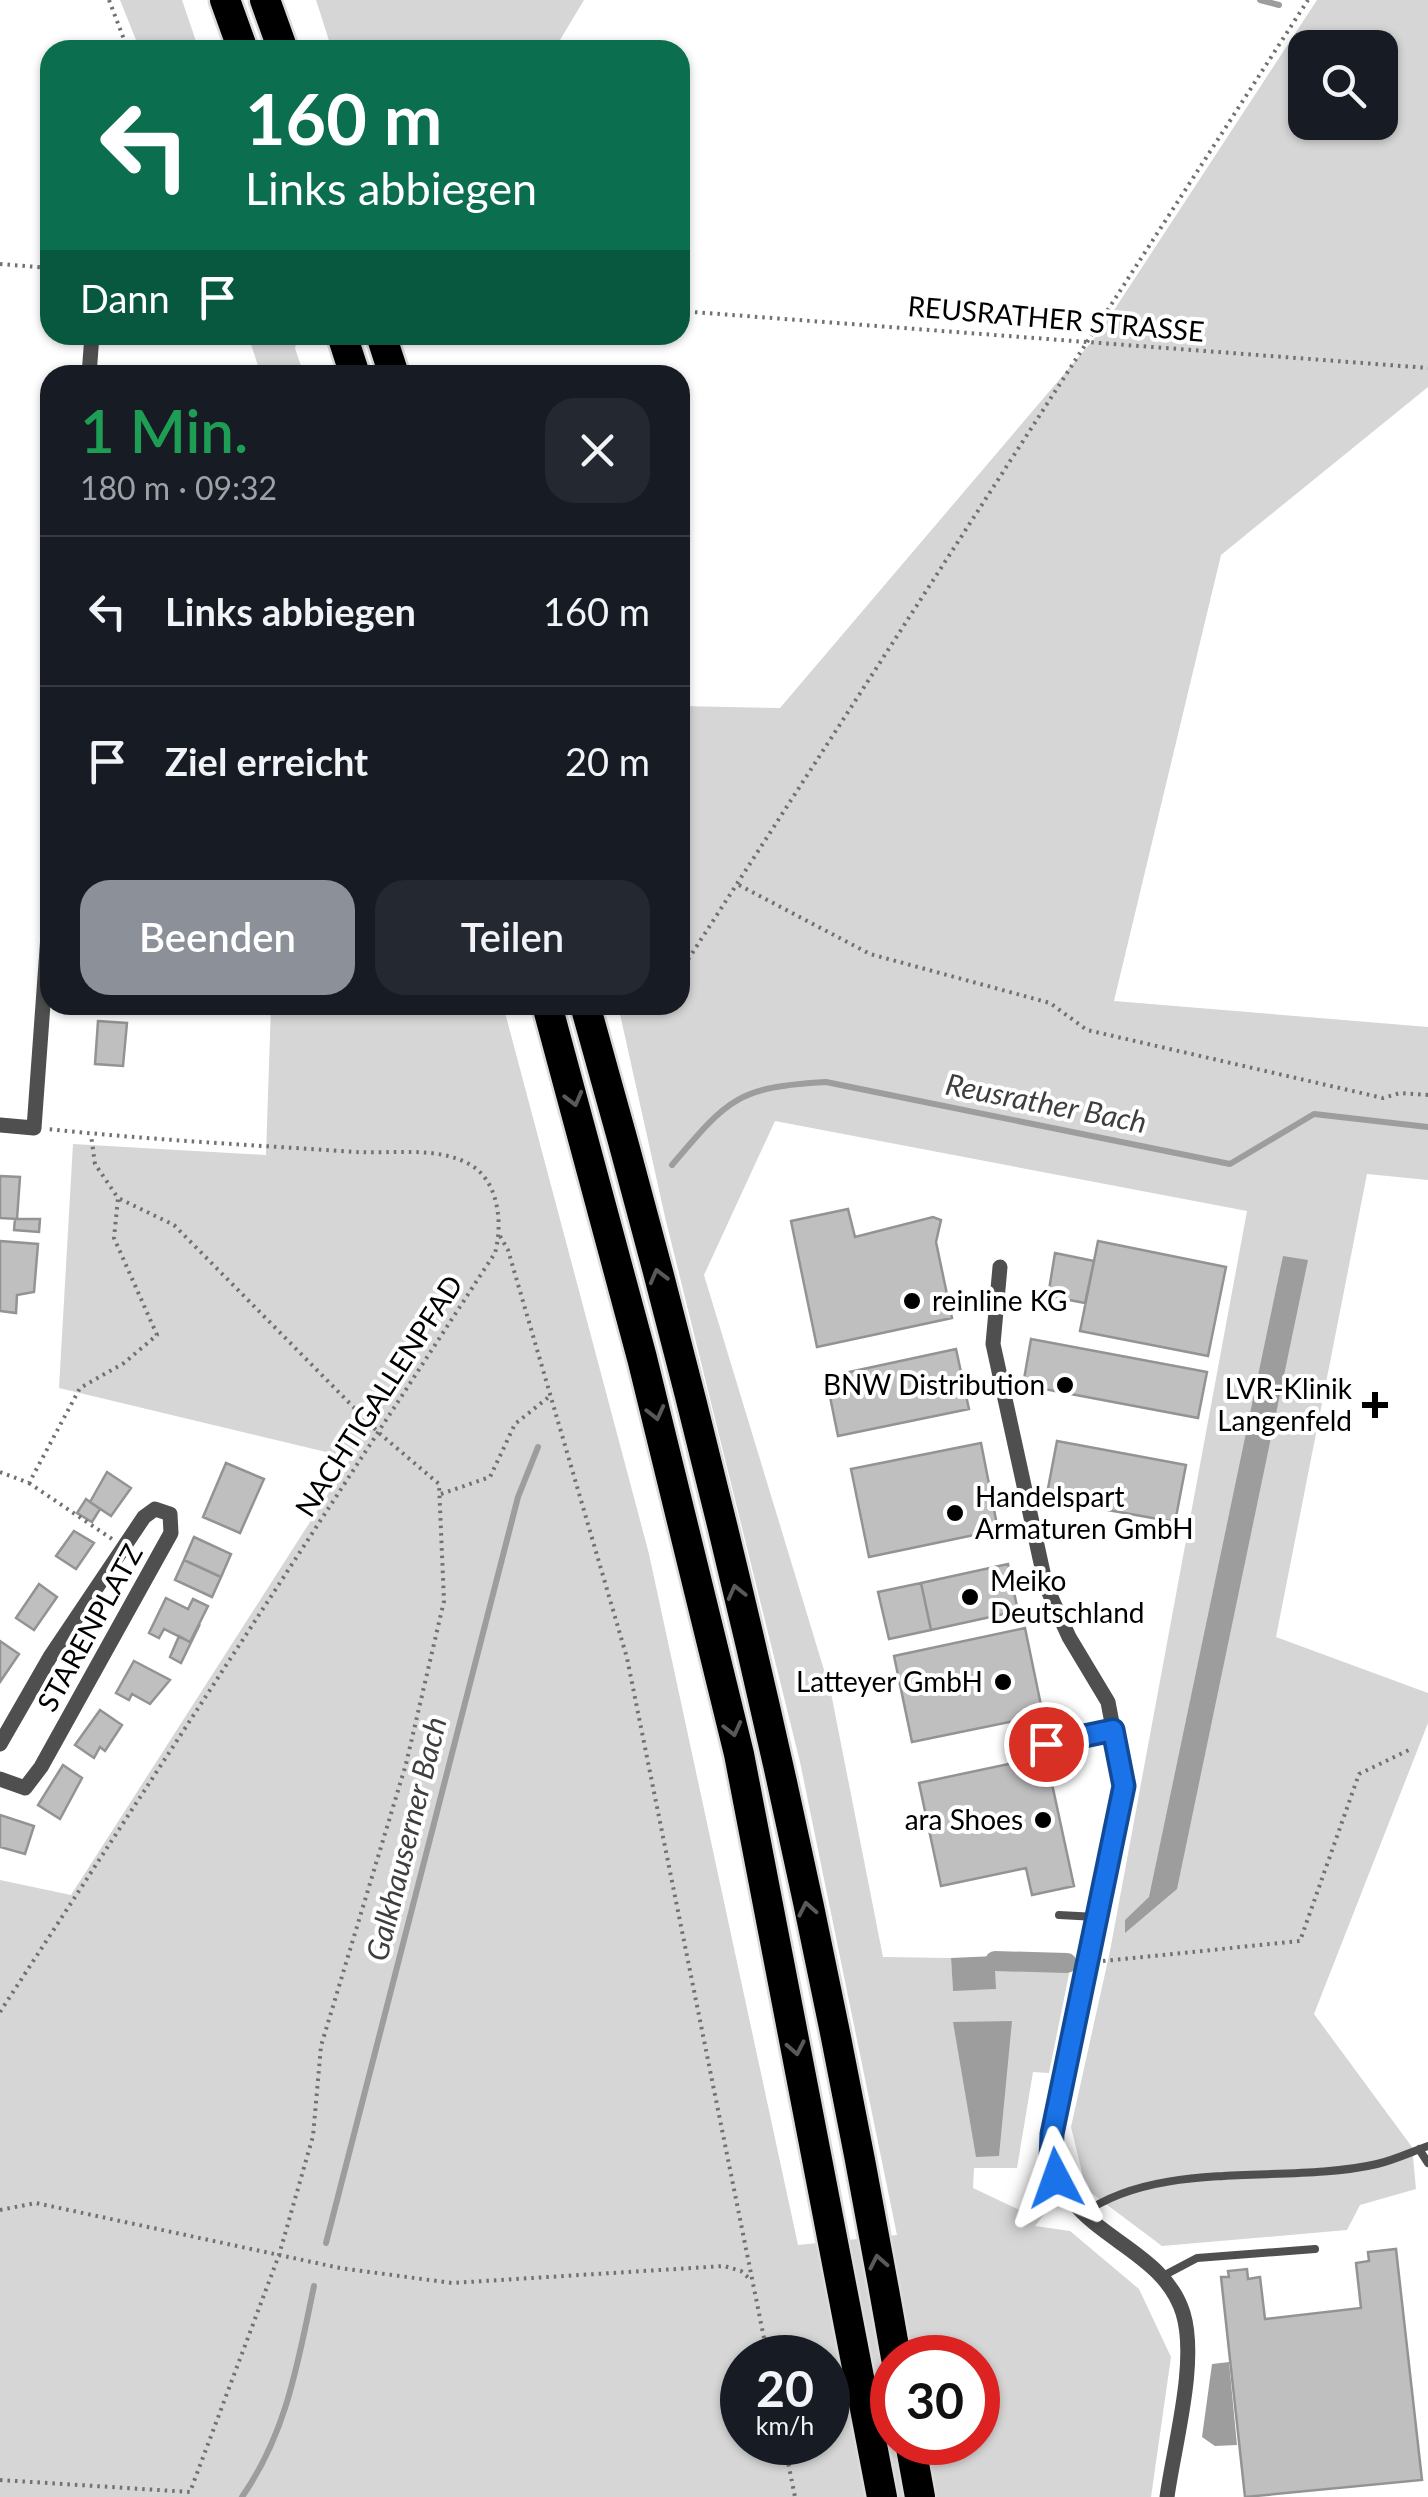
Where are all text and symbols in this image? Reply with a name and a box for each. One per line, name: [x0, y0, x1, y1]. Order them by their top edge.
map controls: [1288, 30, 1398, 140]
button: search: [1288, 30, 1398, 140]
text: 160 m: [245, 76, 442, 160]
icon: left: [80, 80, 210, 210]
text: Links abbiegen: [245, 161, 537, 215]
icon: arrive: [190, 270, 245, 325]
text: Dann: [80, 275, 170, 321]
street label: REUSRATHER STRASSE: [906, 288, 1206, 348]
text: 1 Min.: [80, 394, 248, 466]
button: close: [545, 398, 650, 503]
text: 180 m · 09:32: [80, 468, 277, 507]
icon: left: [80, 584, 135, 639]
text: Links abbiegen: [165, 588, 416, 634]
text: 160 m: [543, 588, 650, 634]
icon: arrive: [80, 734, 135, 789]
text: Ziel erreicht: [165, 738, 368, 784]
text: 20 m: [565, 738, 650, 784]
button: Beenden: [80, 880, 355, 995]
button: Teilen: [375, 880, 650, 995]
water label: Reusrather Bach: [943, 1065, 1150, 1139]
one-way arrow: [562, 1090, 583, 1107]
street label: NACHTIGALLENPFAD: [287, 1268, 469, 1523]
one-way arrow: [648, 1268, 669, 1285]
place label: reinline KG: [932, 1283, 1067, 1317]
marker: reinline KG: [901, 1290, 923, 1312]
place label: BNW Distribution: [823, 1367, 1045, 1401]
place label: LVR-Klinik Langenfeld: [1217, 1371, 1353, 1437]
marker: BNW Distribution: [1054, 1374, 1076, 1396]
marker: LVR-Klinik Langenfeld: [1362, 1392, 1388, 1418]
one-way arrow: [644, 1404, 665, 1421]
place label: Handelspart Armaturen GmbH: [975, 1479, 1194, 1545]
marker: Handelspart Armaturen GmbH: [944, 1502, 966, 1524]
street label: STARENPLATZ: [29, 1538, 149, 1717]
place label: Meiko Deutschland: [990, 1563, 1144, 1629]
one-way arrow: [727, 1584, 748, 1601]
marker: Meiko Deutschland: [959, 1586, 981, 1608]
place label: Latteyer GmbH: [796, 1664, 983, 1698]
marker: Latteyer GmbH: [992, 1671, 1014, 1693]
pin: [1004, 1702, 1089, 1787]
water label: Galkhauserner Bach: [357, 1713, 453, 1964]
icon: arrive: [1019, 1717, 1074, 1772]
one-way arrow: [721, 1720, 742, 1737]
place label: ara Shoes: [905, 1802, 1023, 1836]
marker: ara Shoes: [1032, 1809, 1054, 1831]
one-way arrow: [798, 1901, 819, 1918]
one-way arrow: [785, 2039, 806, 2056]
position arrow: [1004, 2126, 1108, 2230]
one-way arrow: [869, 2253, 890, 2270]
speed limit sign: 30: [870, 2335, 1000, 2465]
text: 20: [756, 2358, 814, 2418]
text: km/h: [756, 2410, 814, 2440]

